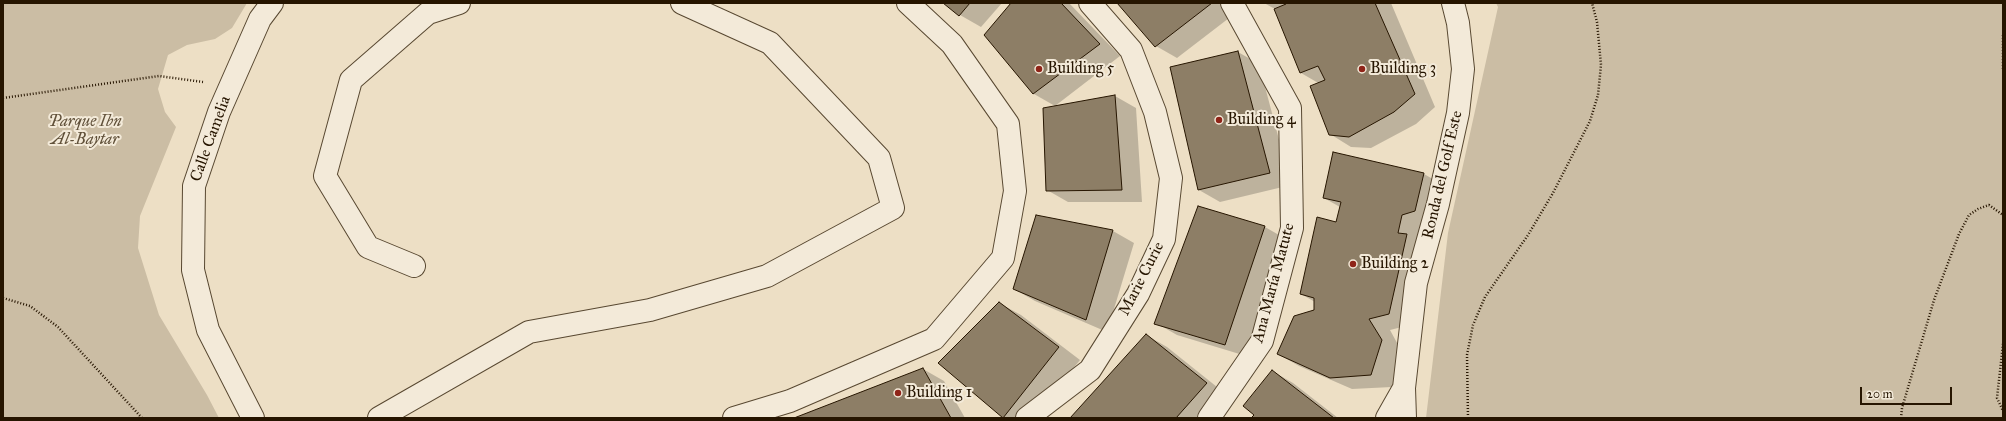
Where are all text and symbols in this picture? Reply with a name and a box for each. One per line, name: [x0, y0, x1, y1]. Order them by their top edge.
place label: Building 5: [1047, 59, 1114, 79]
place label: Building 3: [1370, 59, 1436, 79]
marker: Building 5: [1034, 64, 1044, 74]
marker: Building 3: [1357, 64, 1367, 74]
street label: Calle Camelia: [187, 94, 235, 184]
street label: Ronda del Golf Este: [1419, 109, 1467, 241]
place label: Building 4: [1227, 110, 1296, 130]
park label: Parque Ibn Al-Baytar: [48, 112, 122, 150]
marker: Building 4: [1214, 115, 1224, 125]
street label: Ana María Matute: [1249, 221, 1299, 345]
street label: Marie Curie: [1115, 239, 1169, 319]
place label: Building 2: [1361, 254, 1429, 274]
marker: Building 2: [1348, 259, 1358, 269]
scale bar: [1862, 379, 1954, 405]
place label: Building 1: [906, 383, 972, 403]
text: 20 m: [1867, 387, 1893, 401]
marker: Building 1: [893, 388, 903, 398]

